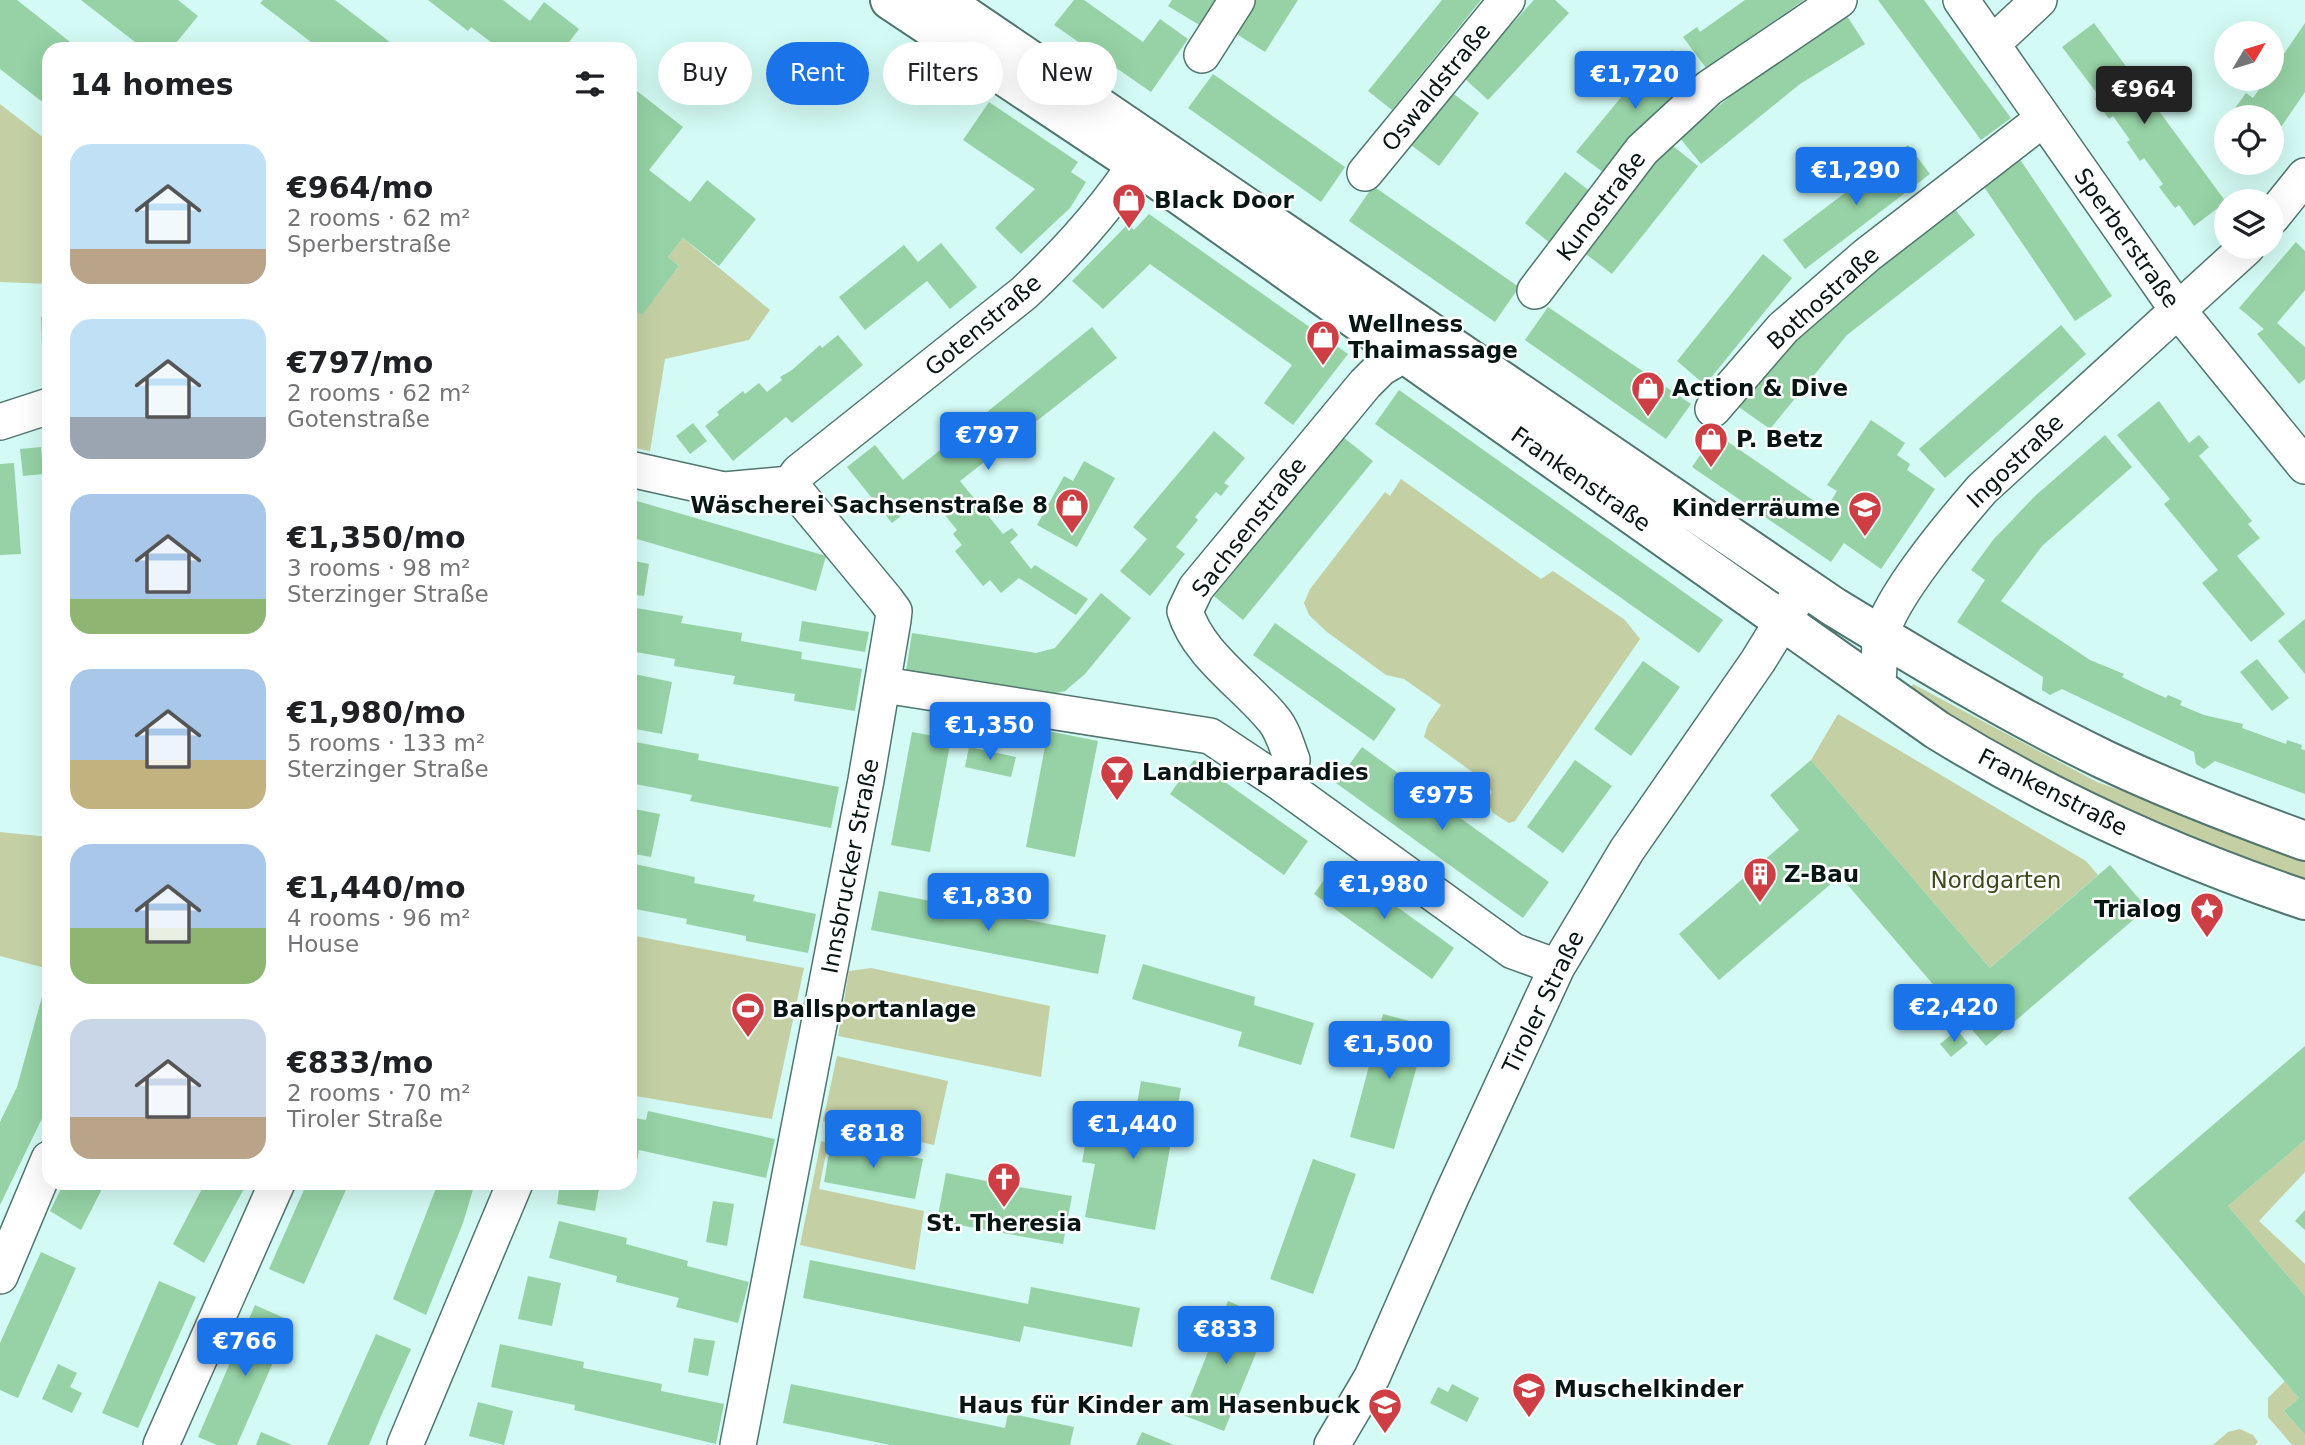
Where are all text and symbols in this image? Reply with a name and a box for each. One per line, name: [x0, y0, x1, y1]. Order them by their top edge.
street label: Oswaldstraße: [1376, 18, 1496, 156]
north arrow: [2214, 21, 2284, 91]
map controls: [2214, 21, 2284, 259]
chip: Buy: [658, 42, 752, 105]
chip: Rent: [766, 42, 869, 105]
chip: Filters: [883, 42, 1003, 105]
chip: New: [1017, 42, 1117, 105]
pin: €1,720: [1578, 52, 1692, 111]
text: €1,720: [1591, 61, 1679, 87]
icon: filters: [571, 65, 609, 103]
pin: €964: [2103, 66, 2185, 126]
text: 14 homes: [70, 67, 234, 102]
text: €964: [2112, 76, 2176, 102]
button: locate: [2214, 105, 2284, 175]
street label: Kunostraße: [1551, 146, 1651, 266]
pin: €1,290: [1799, 148, 1913, 207]
text: €1,290: [1812, 157, 1900, 183]
street label: Sperberstraße: [2069, 163, 2185, 313]
text: €964/mo: [287, 170, 433, 205]
icon: home: [126, 172, 210, 256]
shop icon: Black Door: [1110, 181, 1148, 230]
place label: Black Door: [1154, 187, 1295, 213]
button: layers: [2214, 189, 2284, 259]
text: 2 rooms · 62 m²: [287, 205, 471, 231]
text: Sperberstraße: [287, 231, 451, 257]
street label: Bothostraße: [1762, 241, 1884, 355]
street label: Gotenstraße: [920, 269, 1046, 381]
place label: Wellness Thaimassage: [1348, 311, 1518, 363]
shop icon: Wellness Thaimassage: [1304, 318, 1342, 367]
text: €797/mo: [287, 345, 433, 380]
icon: home: [126, 347, 210, 431]
shop icon: Action & Dive: [1629, 369, 1667, 418]
place label: Action & Dive: [1672, 375, 1848, 401]
text: 2 rooms · 62 m²: [287, 380, 471, 406]
text: Gotenstraße: [287, 406, 430, 432]
street label: Ingostraße: [1962, 409, 2068, 513]
pin: €797: [947, 412, 1029, 472]
shop icon: P. Betz: [1692, 420, 1730, 469]
street label: Frankenstraße: [1506, 421, 1656, 537]
text: €797: [956, 422, 1020, 448]
place label: P. Betz: [1736, 426, 1823, 452]
street label: Sachsenstraße: [1186, 452, 1312, 602]
shop icon: Wäscherei Sachsenstraße 8: [1053, 486, 1091, 535]
school or university icon: Kinderräume: [1846, 489, 1884, 538]
place label: Wäscherei Sachsenstraße 8: [690, 492, 1048, 518]
place label: Kinderräume: [1672, 495, 1840, 521]
text: €1,350/mo: [287, 520, 466, 555]
icon: home: [126, 522, 210, 606]
text: 3 rooms · 98 m²: [287, 555, 471, 581]
text: Sterzinger Straße: [287, 581, 489, 607]
text: €1,980/mo: [287, 695, 466, 730]
icon: home: [126, 697, 210, 781]
pin: €1,350: [933, 702, 1047, 762]
text: €1,350: [946, 712, 1034, 738]
text: 5 rooms · 133 m²: [287, 730, 485, 756]
street label: Frankenstraße: [1974, 743, 2132, 841]
bar icon: Landbierparadies: [1098, 753, 1136, 802]
text: Sterzinger Straße: [287, 756, 489, 782]
street label: Innsbrucker Straße: [816, 756, 884, 976]
place label: Landbierparadies: [1142, 759, 1369, 785]
pin: €975: [1401, 772, 1483, 832]
text: €975: [1410, 782, 1474, 808]
building icon: Z-Bau: [1741, 855, 1779, 904]
place label: Z-Bau: [1784, 861, 1859, 887]
pin: €1,980: [1327, 862, 1441, 921]
park label: Nordgarten: [1931, 867, 2061, 893]
text: €1,440/mo: [287, 870, 466, 905]
text: €1,980: [1340, 871, 1428, 897]
icon: home: [126, 872, 210, 956]
pin: €1,830: [931, 874, 1045, 933]
text: €1,830: [944, 883, 1032, 909]
place icon: Trialog: [2188, 890, 2226, 939]
place label: Trialog: [2094, 896, 2182, 922]
text: 4 rooms · 96 m²: [287, 905, 471, 931]
street label: Tiroler Straße: [1497, 926, 1589, 1079]
text: House: [287, 931, 359, 957]
pin: €2,420: [1897, 984, 2011, 1044]
sports icon: Ballsportanlage: [729, 990, 767, 1039]
text: €2,420: [1910, 994, 1998, 1020]
place label: Ballsportanlage: [772, 996, 976, 1022]
pin: €1,500: [1332, 1021, 1446, 1081]
text: €1,500: [1345, 1031, 1433, 1057]
text: €833/mo: [287, 1045, 433, 1080]
icon: home: [126, 1047, 210, 1131]
text: 2 rooms · 70 m²: [287, 1080, 471, 1106]
pin: €1,440: [1076, 1102, 1190, 1161]
text: Tiroler Straße: [287, 1106, 443, 1132]
pin: €818: [832, 1110, 914, 1170]
text: €1,440: [1089, 1111, 1177, 1137]
text: €818: [841, 1120, 905, 1146]
church icon: St. Theresia: [985, 1160, 1023, 1209]
place label: St. Theresia: [926, 1210, 1082, 1236]
pin: €833: [1185, 1306, 1267, 1366]
text: €833: [1194, 1316, 1258, 1342]
pin: €766: [204, 1318, 286, 1378]
text: €766: [213, 1328, 277, 1354]
school or university icon: Muschelkinder: [1510, 1370, 1548, 1419]
place label: Muschelkinder: [1554, 1376, 1744, 1402]
school or university icon: Haus für Kinder am Hasenbuck: [1366, 1386, 1404, 1435]
place label: Haus für Kinder am Hasenbuck: [958, 1392, 1361, 1418]

